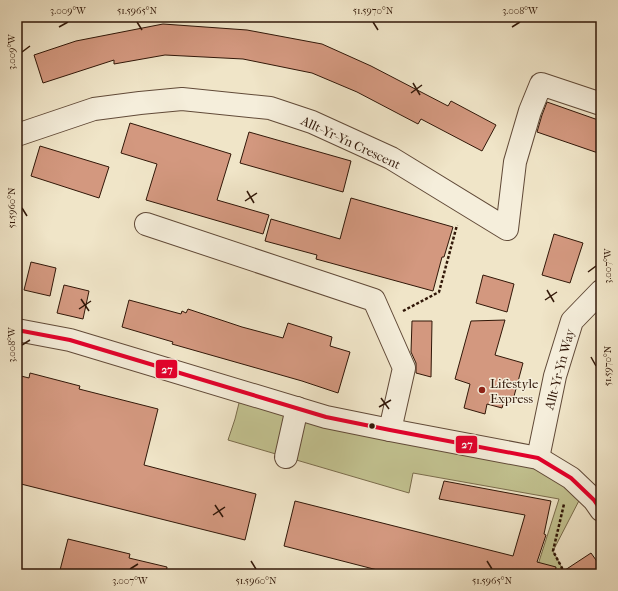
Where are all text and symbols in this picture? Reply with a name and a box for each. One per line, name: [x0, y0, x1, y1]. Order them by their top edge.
text: 3.009°W: [50, 5, 87, 17]
text: 51.5965°N: [117, 5, 157, 17]
text: 51.5970°N: [353, 5, 394, 17]
text: 3.008°W: [502, 5, 539, 17]
text: 3.009°W: [6, 33, 18, 70]
street label: Allt-Yr-Yn Crescent: [298, 112, 403, 172]
text: 51.5960°N: [6, 187, 18, 229]
text: 3.007°W: [602, 247, 614, 284]
text: 3.008°W: [6, 326, 18, 363]
street label: Allt-Yr-Yn Way: [541, 326, 578, 412]
text: 51.5970°N: [602, 345, 614, 386]
line badge: 27: [155, 359, 178, 379]
text: 27: [162, 363, 173, 376]
place label: Lifestyle Express: [490, 376, 539, 406]
marker: Lifestyle Express: [477, 385, 487, 395]
unlabelled marker: [367, 421, 377, 431]
line badge: 27: [455, 435, 478, 454]
text: 27: [462, 438, 473, 451]
text: 3.007°W: [112, 575, 149, 587]
text: 51.5960°N: [235, 575, 277, 587]
text: 51.5965°N: [472, 575, 512, 587]

